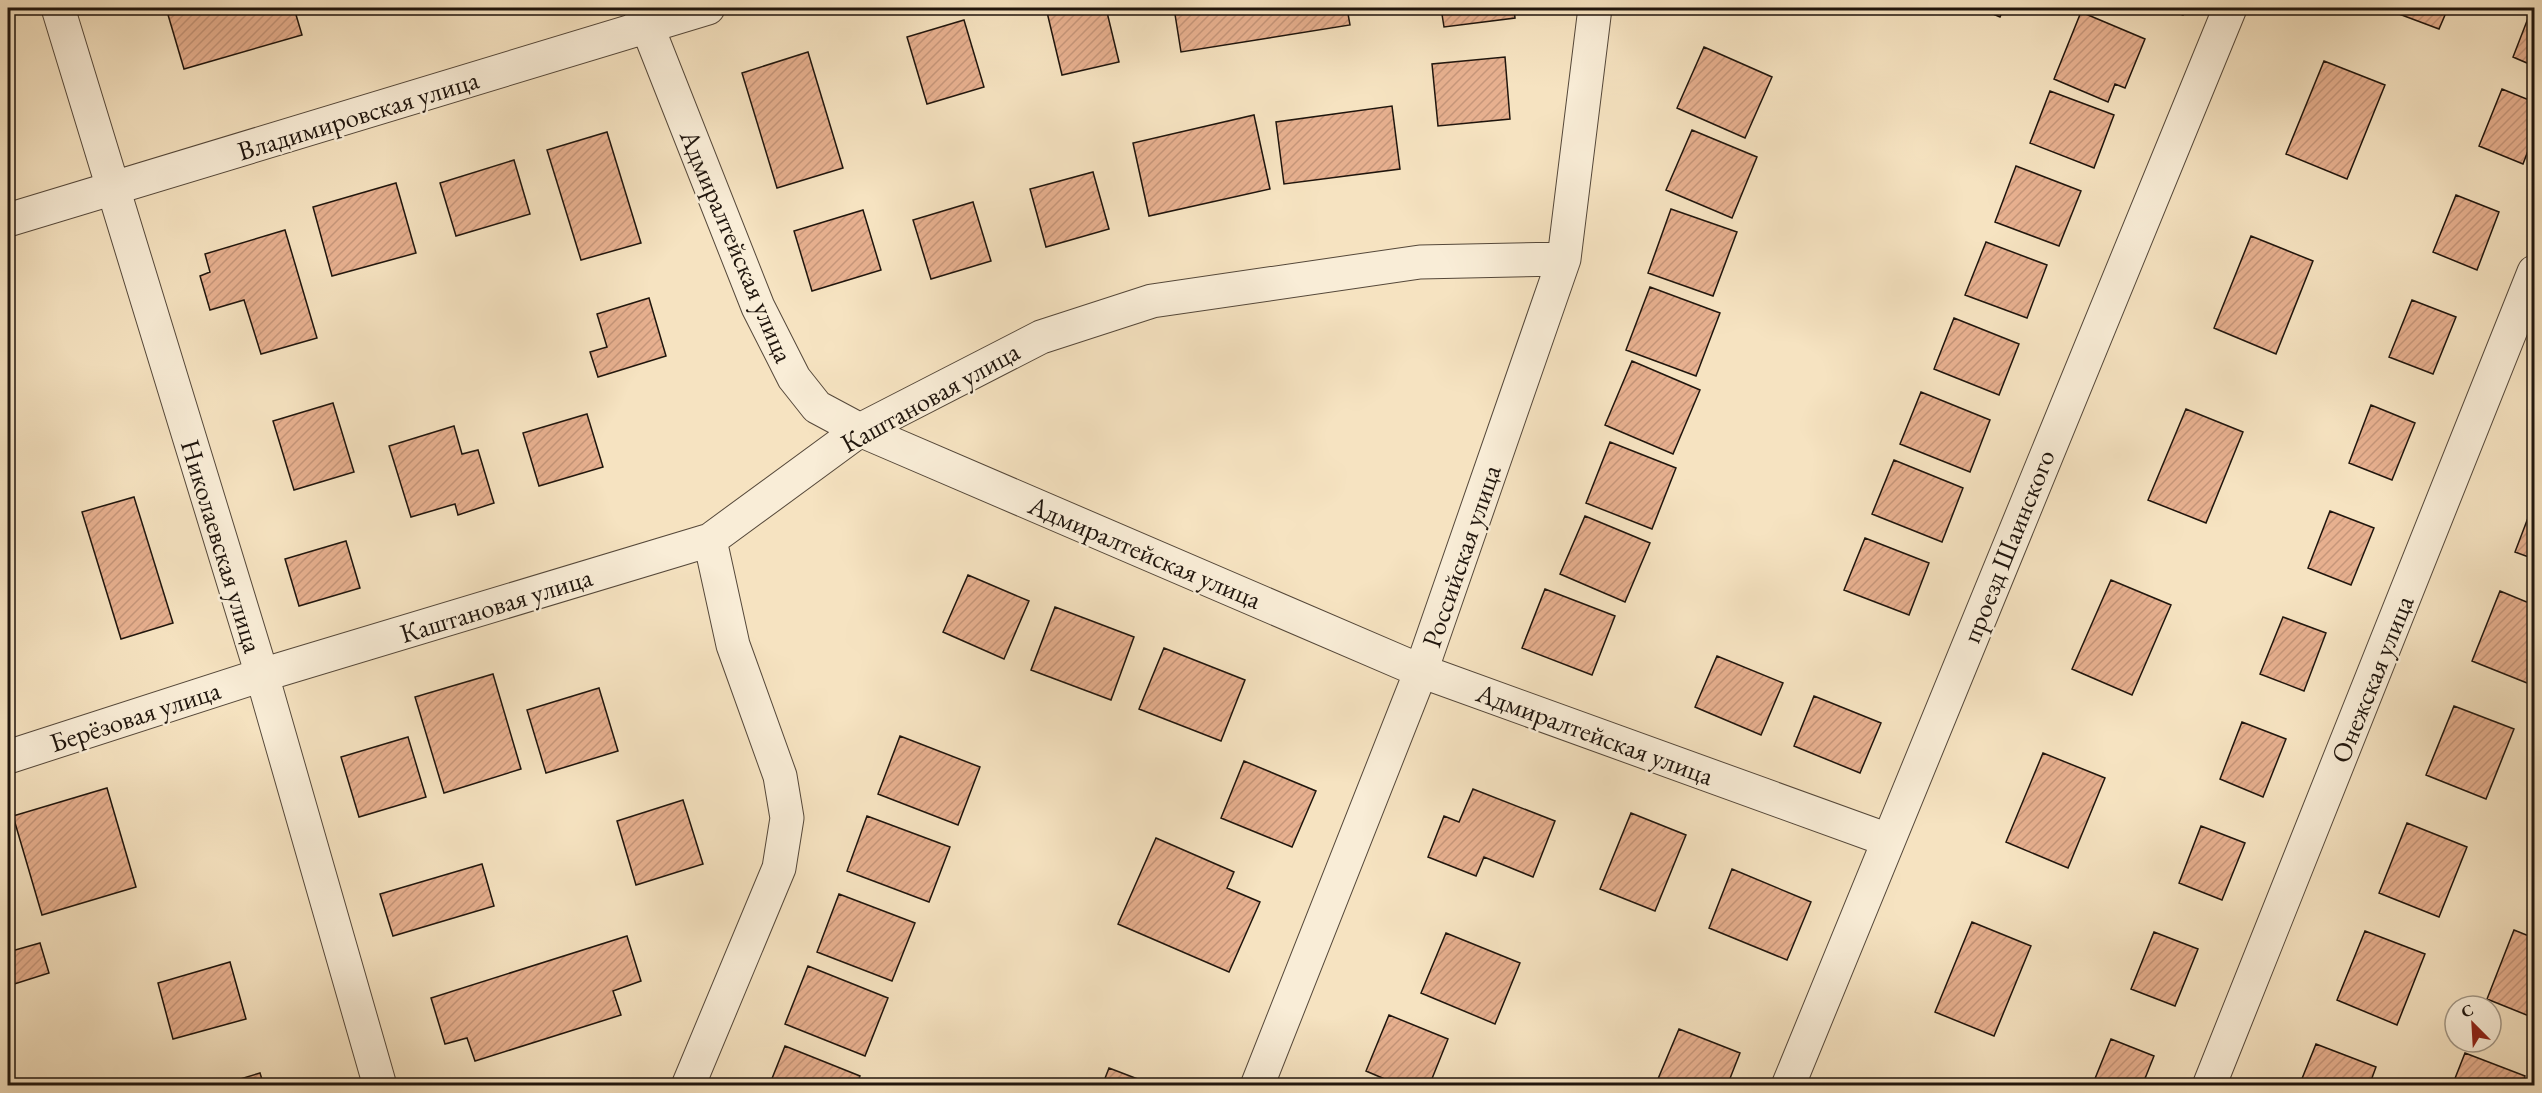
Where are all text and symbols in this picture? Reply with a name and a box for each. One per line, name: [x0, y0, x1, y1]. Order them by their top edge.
street label: Владимировская улица: [233, 62, 483, 168]
street label: Адмиралтейская улица: [672, 123, 802, 368]
street label: Каштановая улица: [834, 333, 1026, 461]
street label: Николаевская улица: [173, 435, 271, 657]
street label: проезд Шаинского: [1953, 444, 2063, 648]
street label: Российская улица: [1413, 460, 1509, 652]
street label: Адмиралтейская улица: [1022, 487, 1267, 617]
street label: Каштановая улица: [396, 559, 597, 651]
street label: Онежская улица: [2323, 590, 2422, 768]
street label: Берёзовая улица: [45, 672, 225, 760]
street label: Адмиралтейская улица: [1471, 675, 1718, 793]
north arrow: [2443, 994, 2503, 1054]
text: С: [2458, 999, 2477, 1023]

